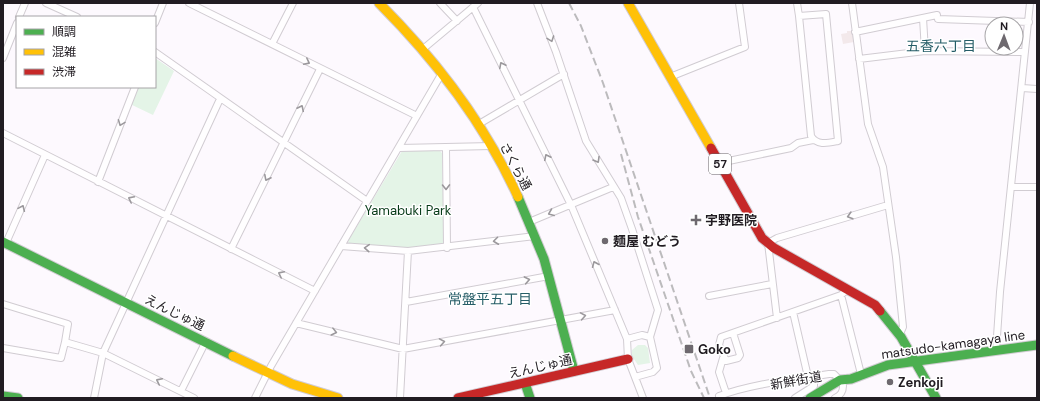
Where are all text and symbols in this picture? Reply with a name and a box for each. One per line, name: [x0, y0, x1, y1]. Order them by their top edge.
legend: [16, 16, 156, 88]
north arrow: [984, 16, 1024, 56]
text: N: [1000, 19, 1008, 33]
text: 順調: [52, 24, 76, 40]
one-way arrow: [547, 36, 555, 43]
district label: 五香六丁目: [906, 37, 976, 55]
text: 混雑: [52, 44, 76, 60]
one-way arrow: [302, 57, 310, 65]
one-way arrow: [499, 62, 507, 69]
text: 渋滞: [52, 64, 76, 80]
one-way arrow: [296, 104, 304, 112]
one-way arrow: [117, 120, 125, 127]
street label: さくら通: [496, 139, 535, 193]
one-way arrow: [545, 154, 552, 162]
road number: 57: [709, 154, 731, 174]
one-way arrow: [593, 156, 600, 163]
one-way arrow: [264, 173, 272, 181]
one-way arrow: [442, 184, 450, 190]
one-way arrow: [128, 196, 135, 203]
park label: Yamabuki Park: [365, 202, 452, 219]
one-way arrow: [17, 204, 25, 211]
one-way arrow: [548, 208, 555, 216]
one-way arrow: [847, 211, 854, 220]
place label: 宇野医院: [705, 212, 757, 229]
marker: 宇野医院: [690, 214, 702, 226]
place label: 麺屋 むどう: [613, 233, 681, 250]
one-way arrow: [493, 236, 499, 245]
marker: 麺屋 むどう: [600, 236, 610, 246]
one-way arrow: [364, 244, 370, 253]
one-way arrow: [592, 261, 600, 268]
one-way arrow: [277, 271, 285, 278]
one-way arrow: [524, 276, 530, 285]
district label: 常盤平五丁目: [448, 290, 532, 308]
street label: えんじゅ通: [142, 291, 208, 334]
one-way arrow: [580, 312, 587, 321]
street label: matsudo-kamagaya line: [880, 326, 1026, 363]
one-way arrow: [331, 327, 338, 336]
one-way arrow: [439, 338, 445, 347]
place label: Goko: [698, 341, 731, 358]
marker: Goko: [683, 343, 695, 355]
street label: えんじゅ通: [507, 351, 574, 382]
street label: 新鮮街道: [769, 368, 823, 393]
place label: Zenkoji: [898, 374, 943, 391]
marker: Zenkoji: [885, 377, 895, 387]
one-way arrow: [156, 378, 164, 386]

